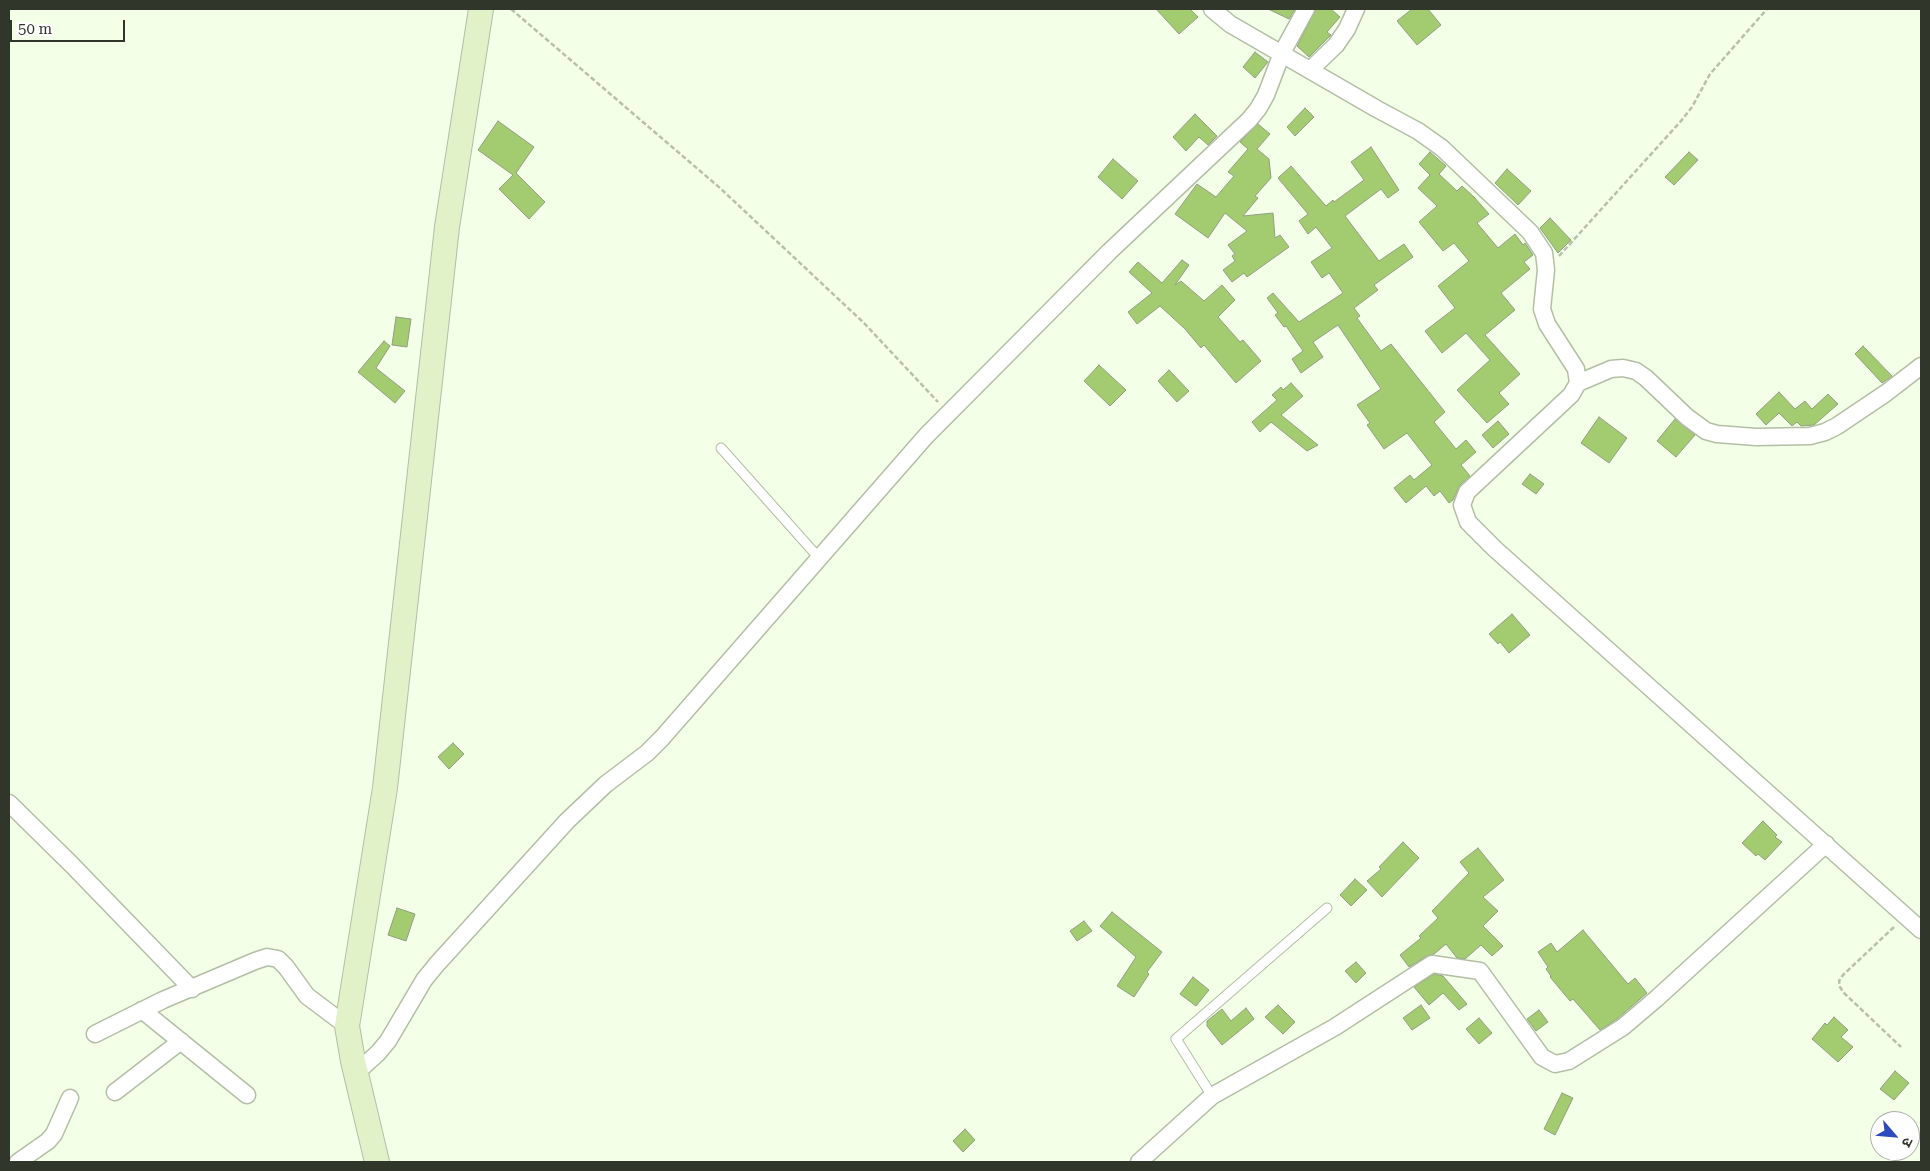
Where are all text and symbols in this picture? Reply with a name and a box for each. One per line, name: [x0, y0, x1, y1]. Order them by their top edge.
scale bar: [12, 10, 128, 42]
text: 50 m: [18, 20, 52, 38]
north arrow: [1870, 1111, 1920, 1161]
text: उ: [1898, 1135, 1916, 1150]

